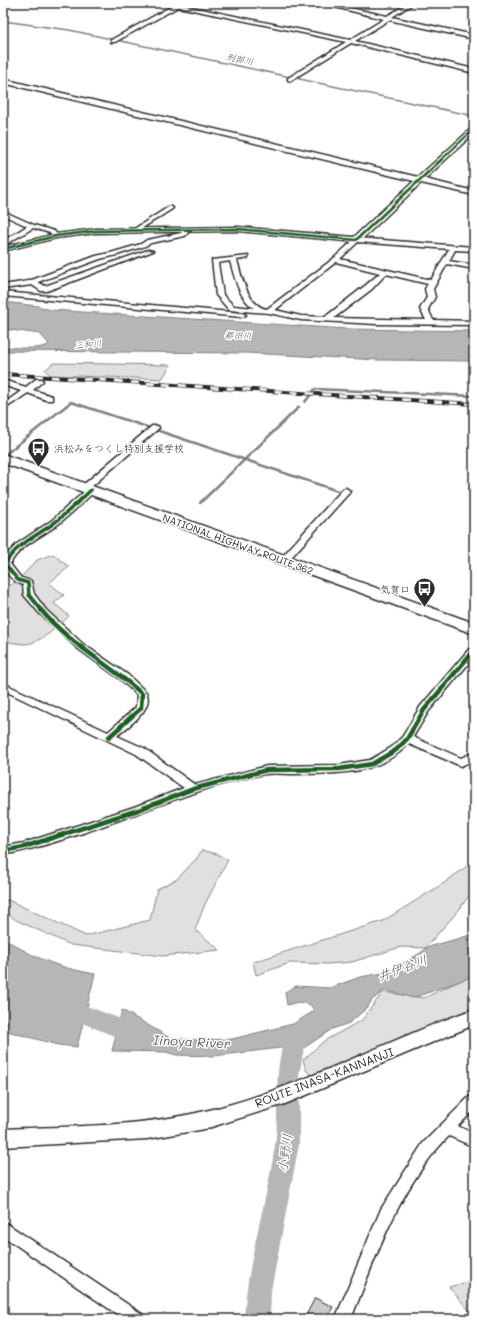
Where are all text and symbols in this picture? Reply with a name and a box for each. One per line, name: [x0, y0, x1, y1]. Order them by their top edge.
water label: 刑部川: [226, 51, 254, 67]
water label: 都田川: [224, 329, 252, 341]
water label: 三和川: [74, 337, 102, 351]
bus stop icon: 浜松みをつくし特別支援学校: [26, 435, 52, 468]
place label: 浜松みをつくし特別支援学校: [54, 441, 184, 455]
street label: NATIONAL HIGHWAY ROUTE 362: [161, 510, 315, 578]
bus stop icon: 気賀口: [412, 576, 438, 609]
place label: 気賀口: [380, 582, 410, 596]
water label: 井伊谷川: [375, 950, 429, 984]
water label: Iinoya River: [153, 1030, 232, 1052]
street label: ROUTE INASA-KANNANJI: [252, 1043, 396, 1111]
water label: 小野川: [273, 1132, 295, 1174]

